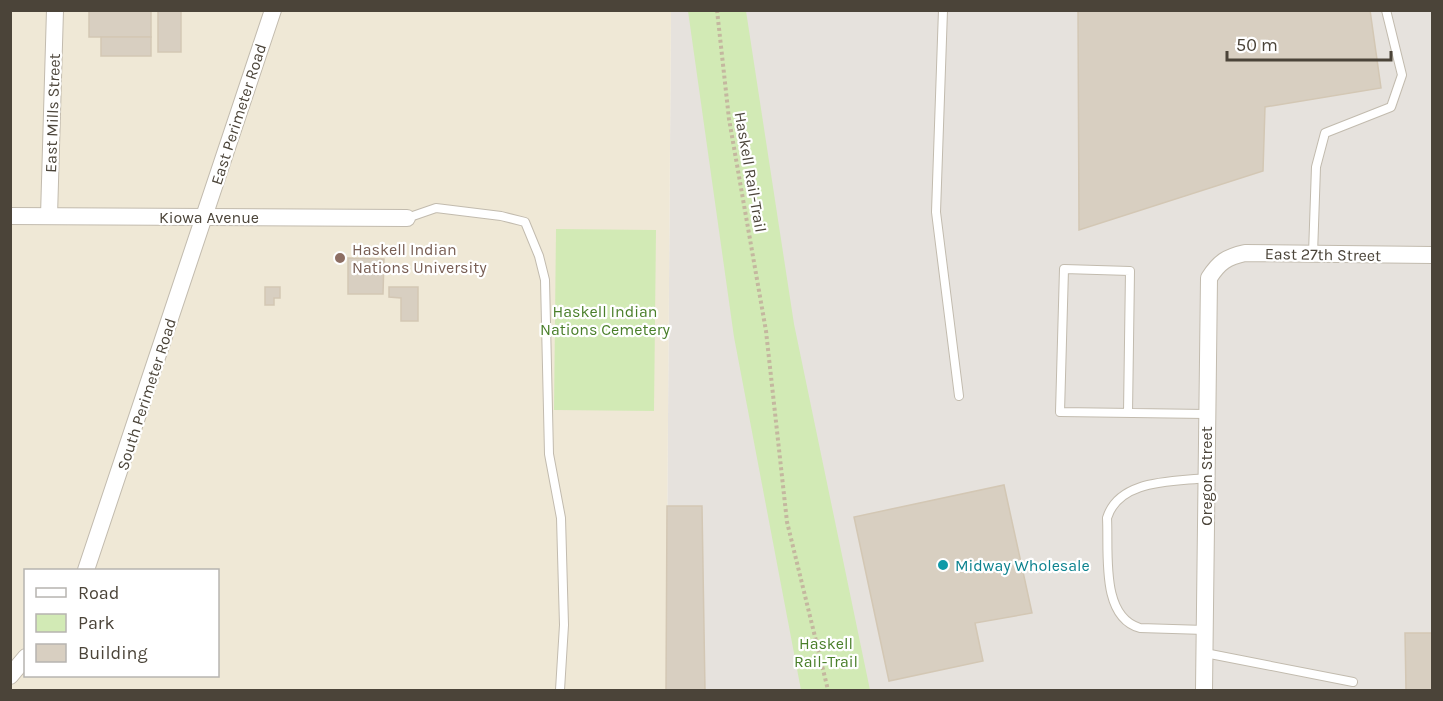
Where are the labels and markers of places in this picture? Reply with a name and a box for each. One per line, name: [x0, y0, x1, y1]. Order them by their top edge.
place label: Haskell Indian Nations University: [352, 240, 487, 277]
marker: Haskell Indian Nations University: [333, 251, 347, 265]
place label: Midway Wholesale: [955, 556, 1090, 575]
marker: Midway Wholesale: [936, 558, 950, 572]

